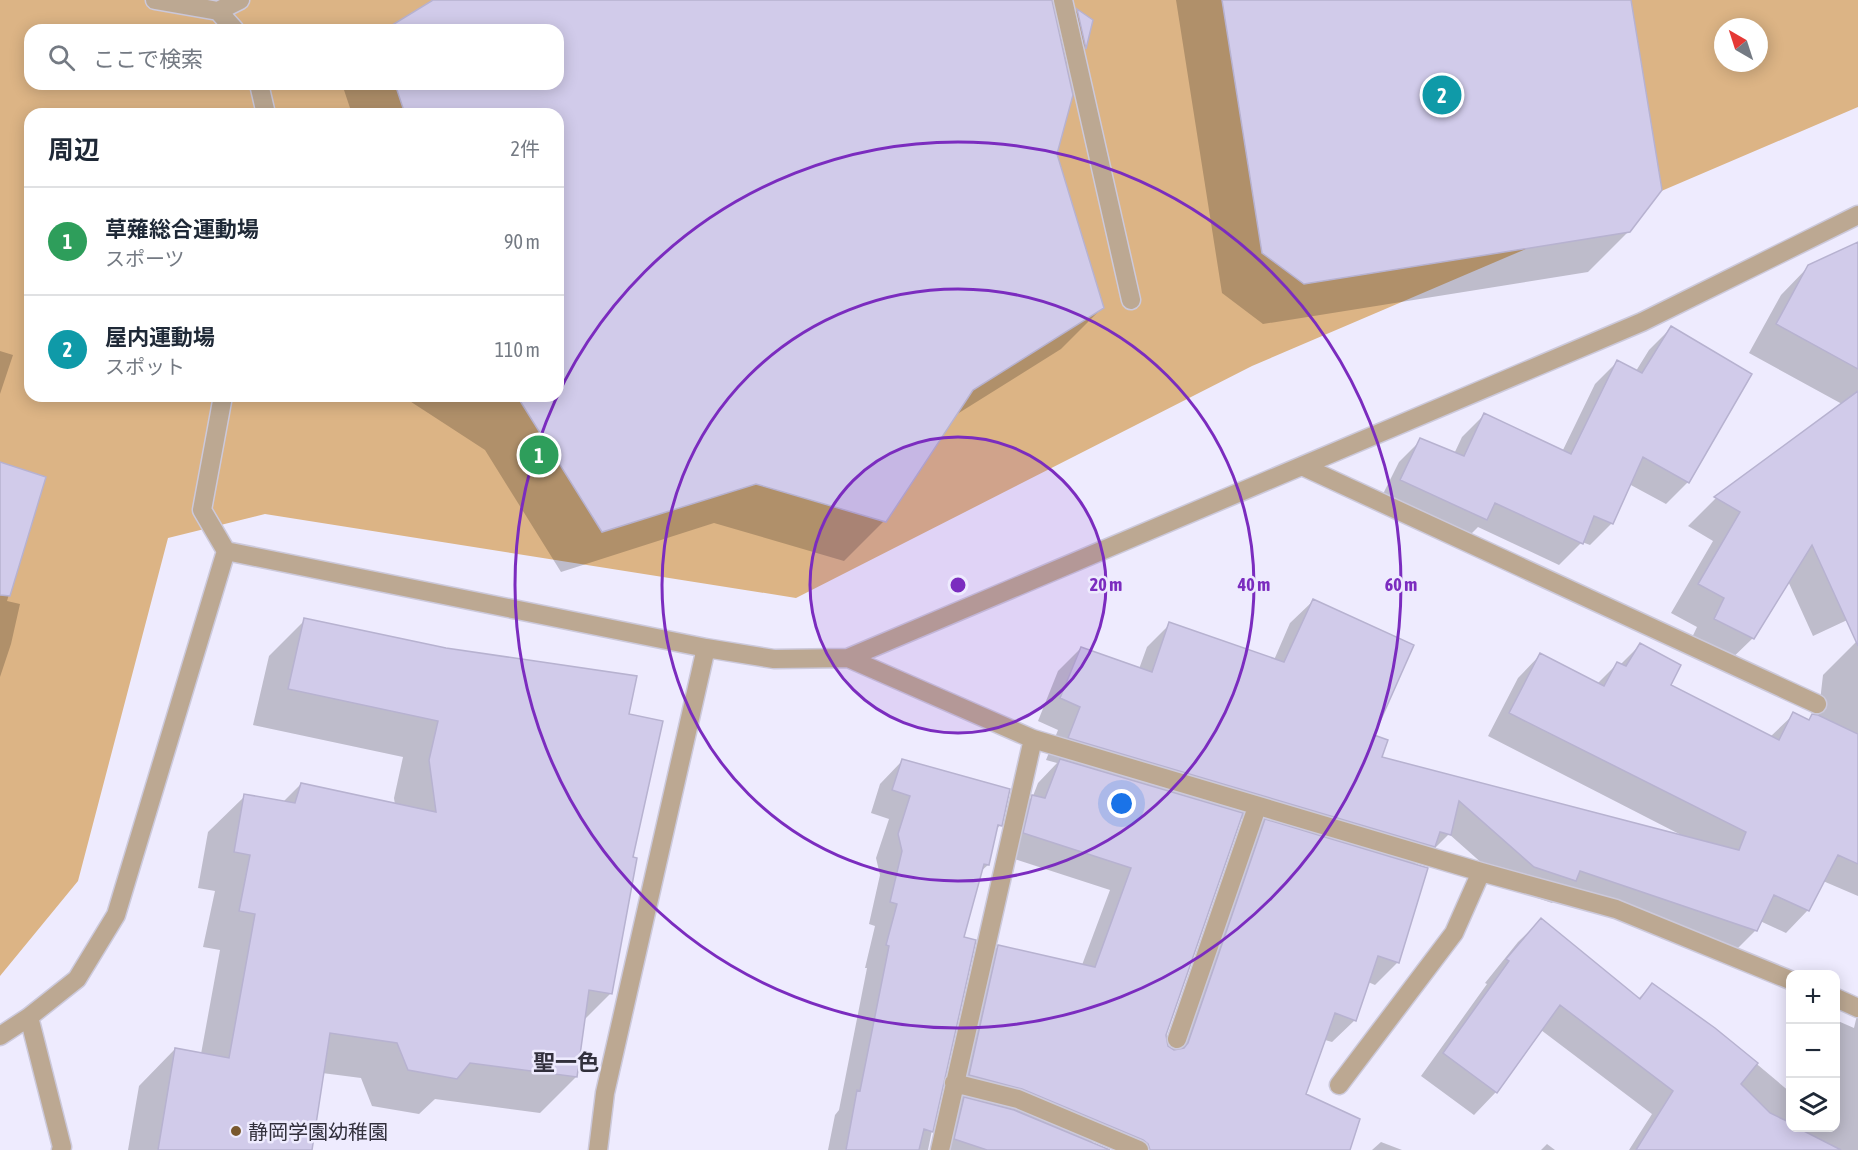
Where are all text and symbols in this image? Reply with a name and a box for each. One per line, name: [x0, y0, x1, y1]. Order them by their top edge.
north arrow: [1714, 18, 1768, 72]
search box: [24, 24, 564, 90]
icon: search: [45, 41, 78, 74]
text: ここで検索: [93, 46, 203, 72]
pin: 2: [1422, 72, 1462, 118]
text: 周辺: [48, 135, 100, 165]
text: 2件: [511, 137, 540, 160]
text: 草薙総合運動場: [105, 216, 259, 242]
text: 1: [63, 230, 72, 253]
text: 90 m: [504, 230, 540, 253]
text: スポーツ: [105, 247, 185, 270]
text: 屋内運動場: [105, 324, 215, 350]
text: 2: [63, 338, 72, 361]
text: 110 m: [495, 338, 540, 361]
text: スポット: [105, 355, 185, 378]
pin: 1: [520, 432, 558, 478]
text: 20 m: [1090, 574, 1122, 595]
text: 40 m: [1237, 574, 1270, 595]
text: 60 m: [1385, 574, 1417, 595]
centre of rings: [948, 575, 968, 595]
your location: [1107, 789, 1136, 818]
map controls: [1786, 970, 1840, 1132]
button: +: [1786, 970, 1840, 1024]
button: −: [1786, 1024, 1840, 1078]
district label: 聖一色: [533, 1049, 599, 1075]
button: layers: [1786, 1078, 1840, 1132]
place label: 静岡学園幼稚園: [248, 1120, 388, 1143]
marker: 静岡学園幼稚園: [229, 1124, 243, 1138]

